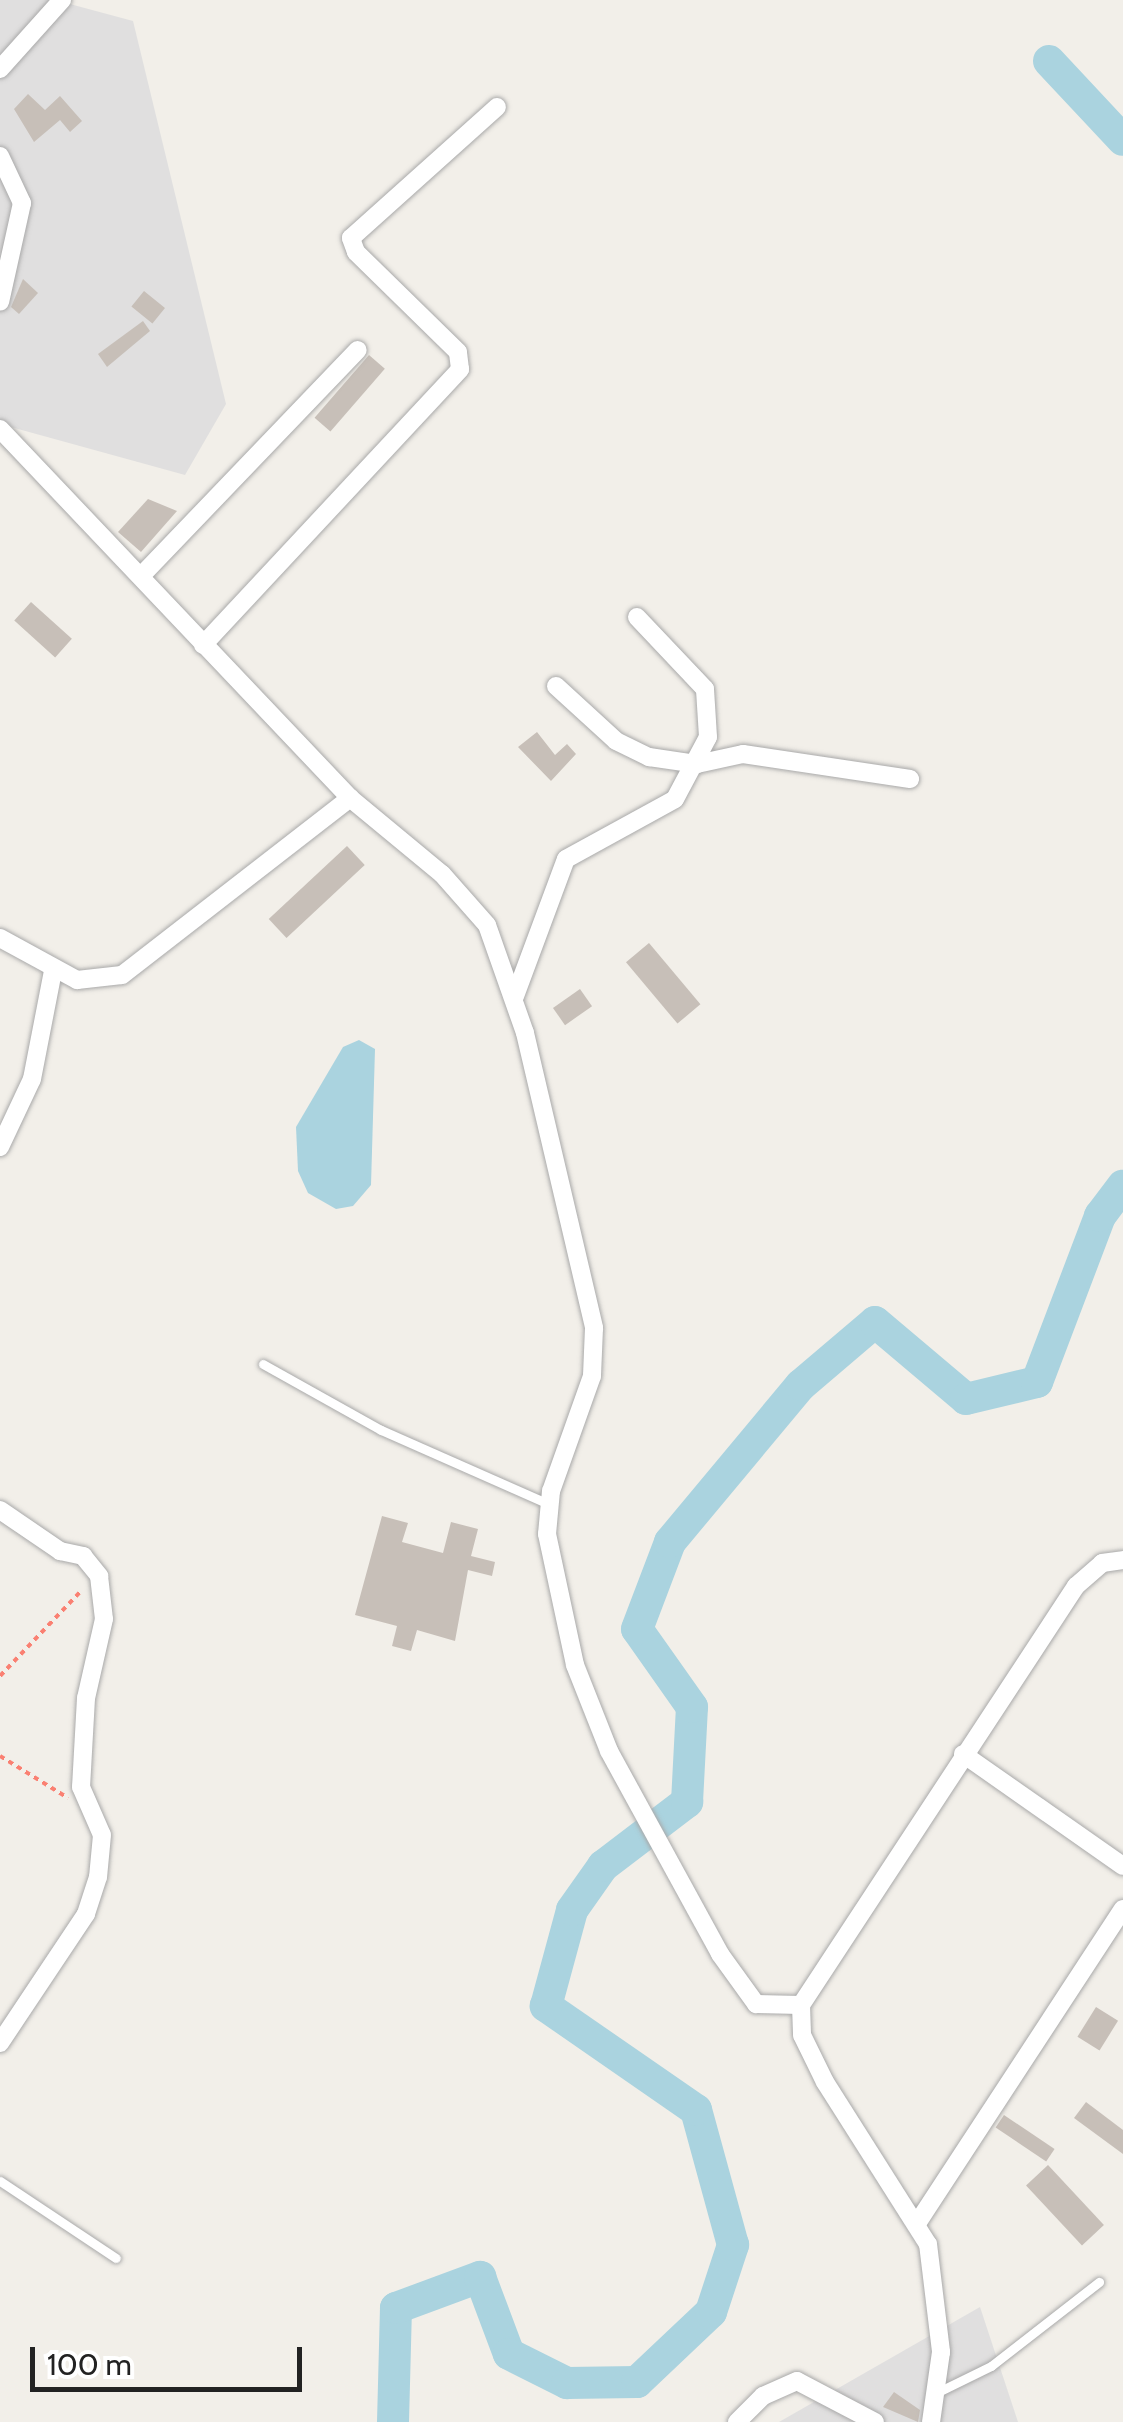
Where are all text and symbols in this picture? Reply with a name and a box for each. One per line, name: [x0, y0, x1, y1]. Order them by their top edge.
scale bar: [35, 2327, 308, 2389]
text: 100 m: [47, 2346, 132, 2383]

